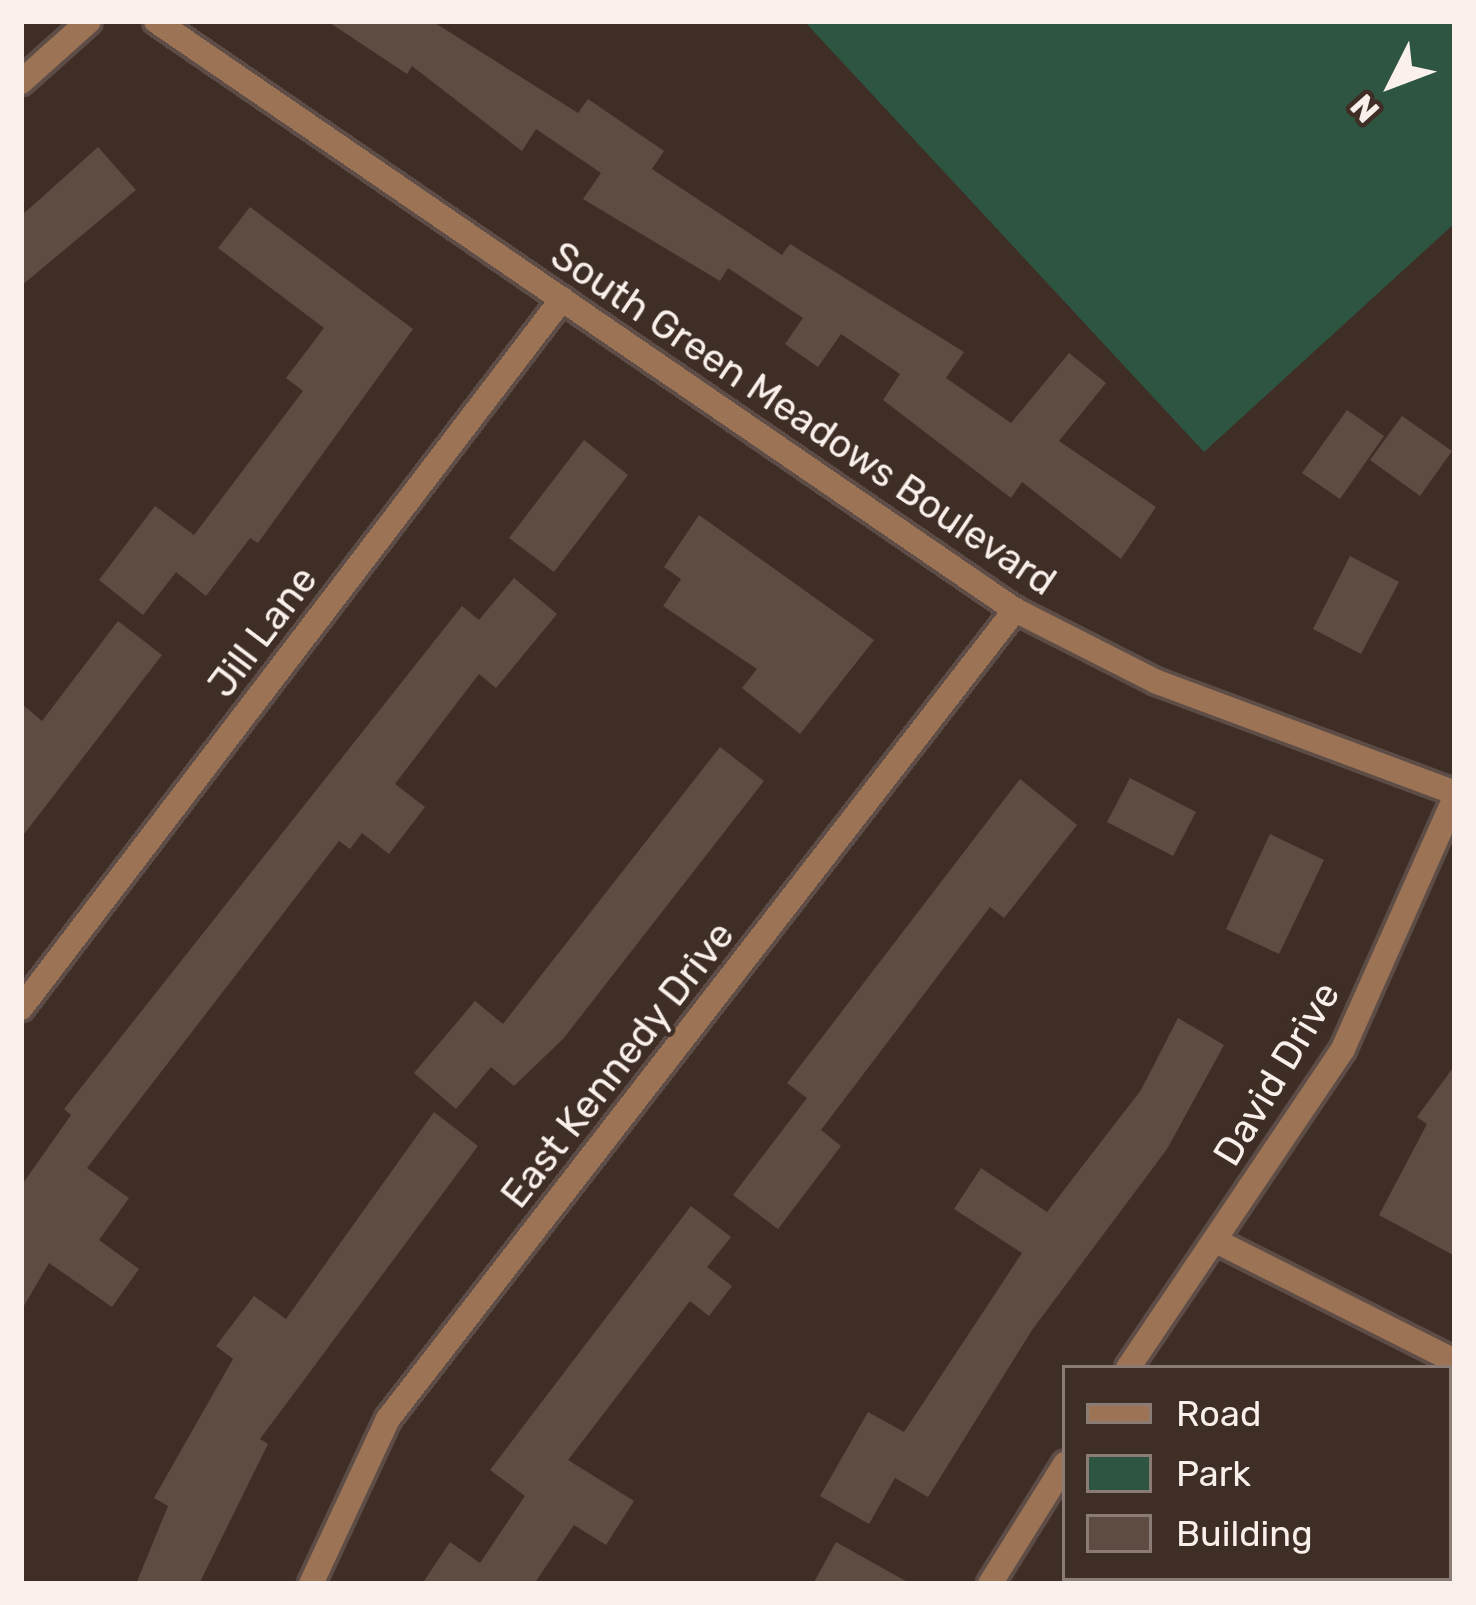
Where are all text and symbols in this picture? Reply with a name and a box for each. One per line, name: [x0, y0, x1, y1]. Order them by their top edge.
north arrow: [1332, 24, 1452, 144]
text: N: [1342, 87, 1387, 130]
street label: South Green Meadows Boulevard: [542, 232, 1064, 606]
street label: Jill Lane: [199, 557, 327, 707]
street label: East Kennedy Drive: [491, 912, 745, 1218]
street label: David Drive: [1204, 974, 1350, 1174]
legend: [1062, 1365, 1452, 1581]
text: Road: [1176, 1392, 1261, 1435]
text: Park: [1176, 1452, 1251, 1495]
text: Building: [1176, 1512, 1313, 1555]

